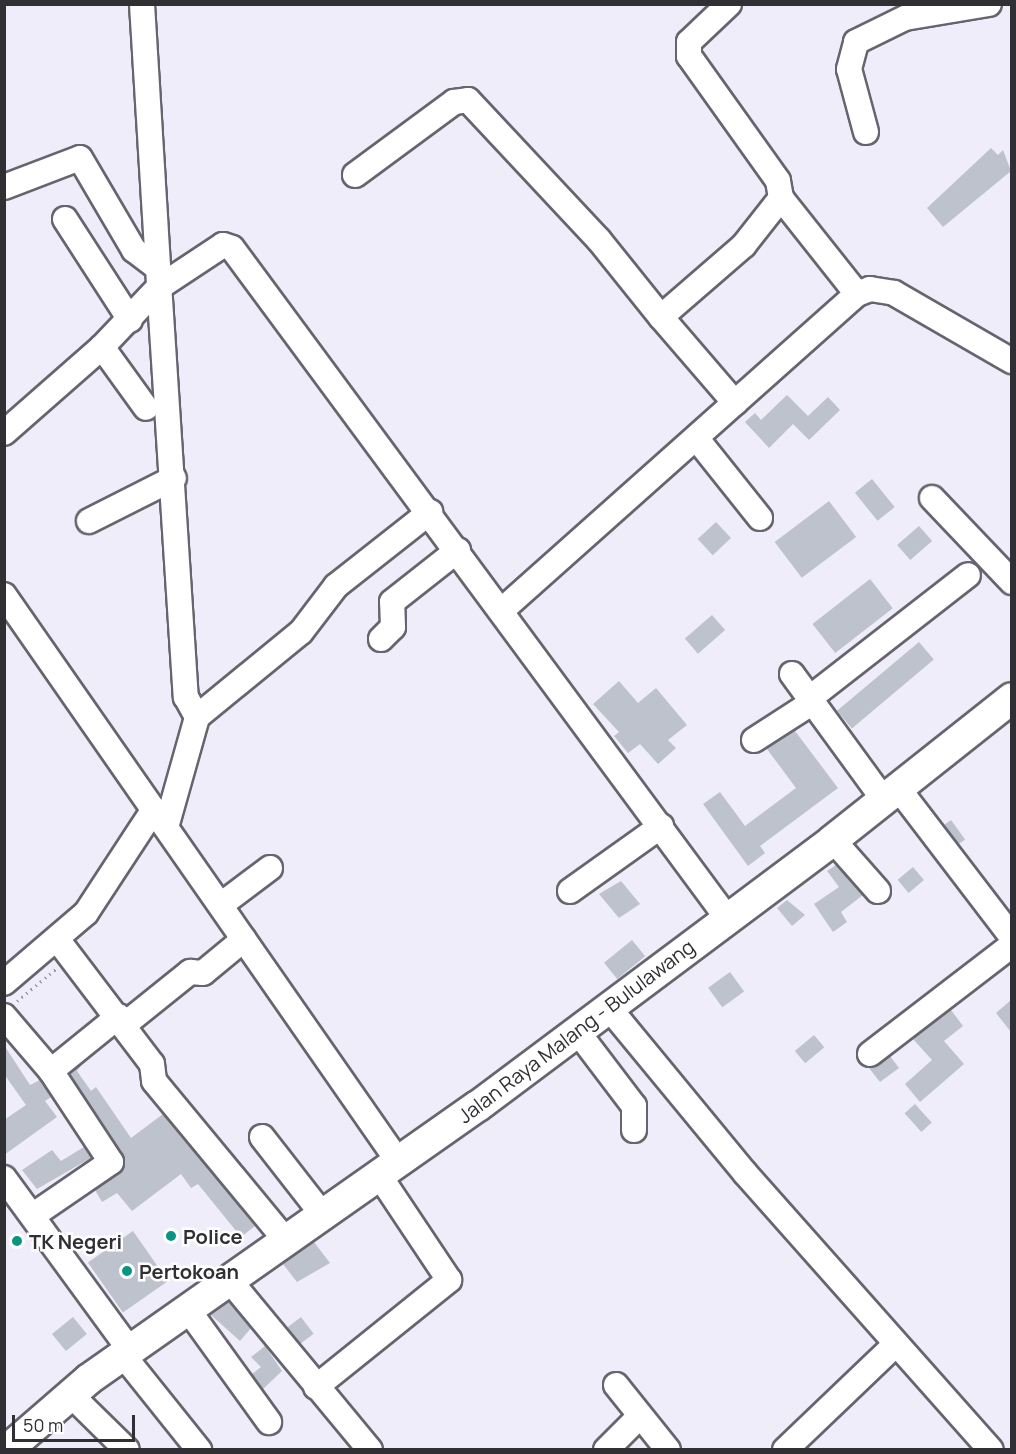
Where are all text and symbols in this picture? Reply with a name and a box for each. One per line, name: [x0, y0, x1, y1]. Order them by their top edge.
street label: Jalan Raya Malang - Bululawang: [453, 934, 699, 1128]
place label: Police: [183, 1224, 242, 1248]
place label: TK Negeri: [29, 1229, 122, 1253]
marker: Police: [164, 1229, 178, 1243]
marker: TK Negeri: [10, 1234, 24, 1248]
place label: Pertokoan: [139, 1259, 239, 1283]
marker: Pertokoan: [120, 1264, 134, 1278]
scale bar: [15, 1403, 138, 1441]
text: 50 m: [23, 1413, 63, 1437]

